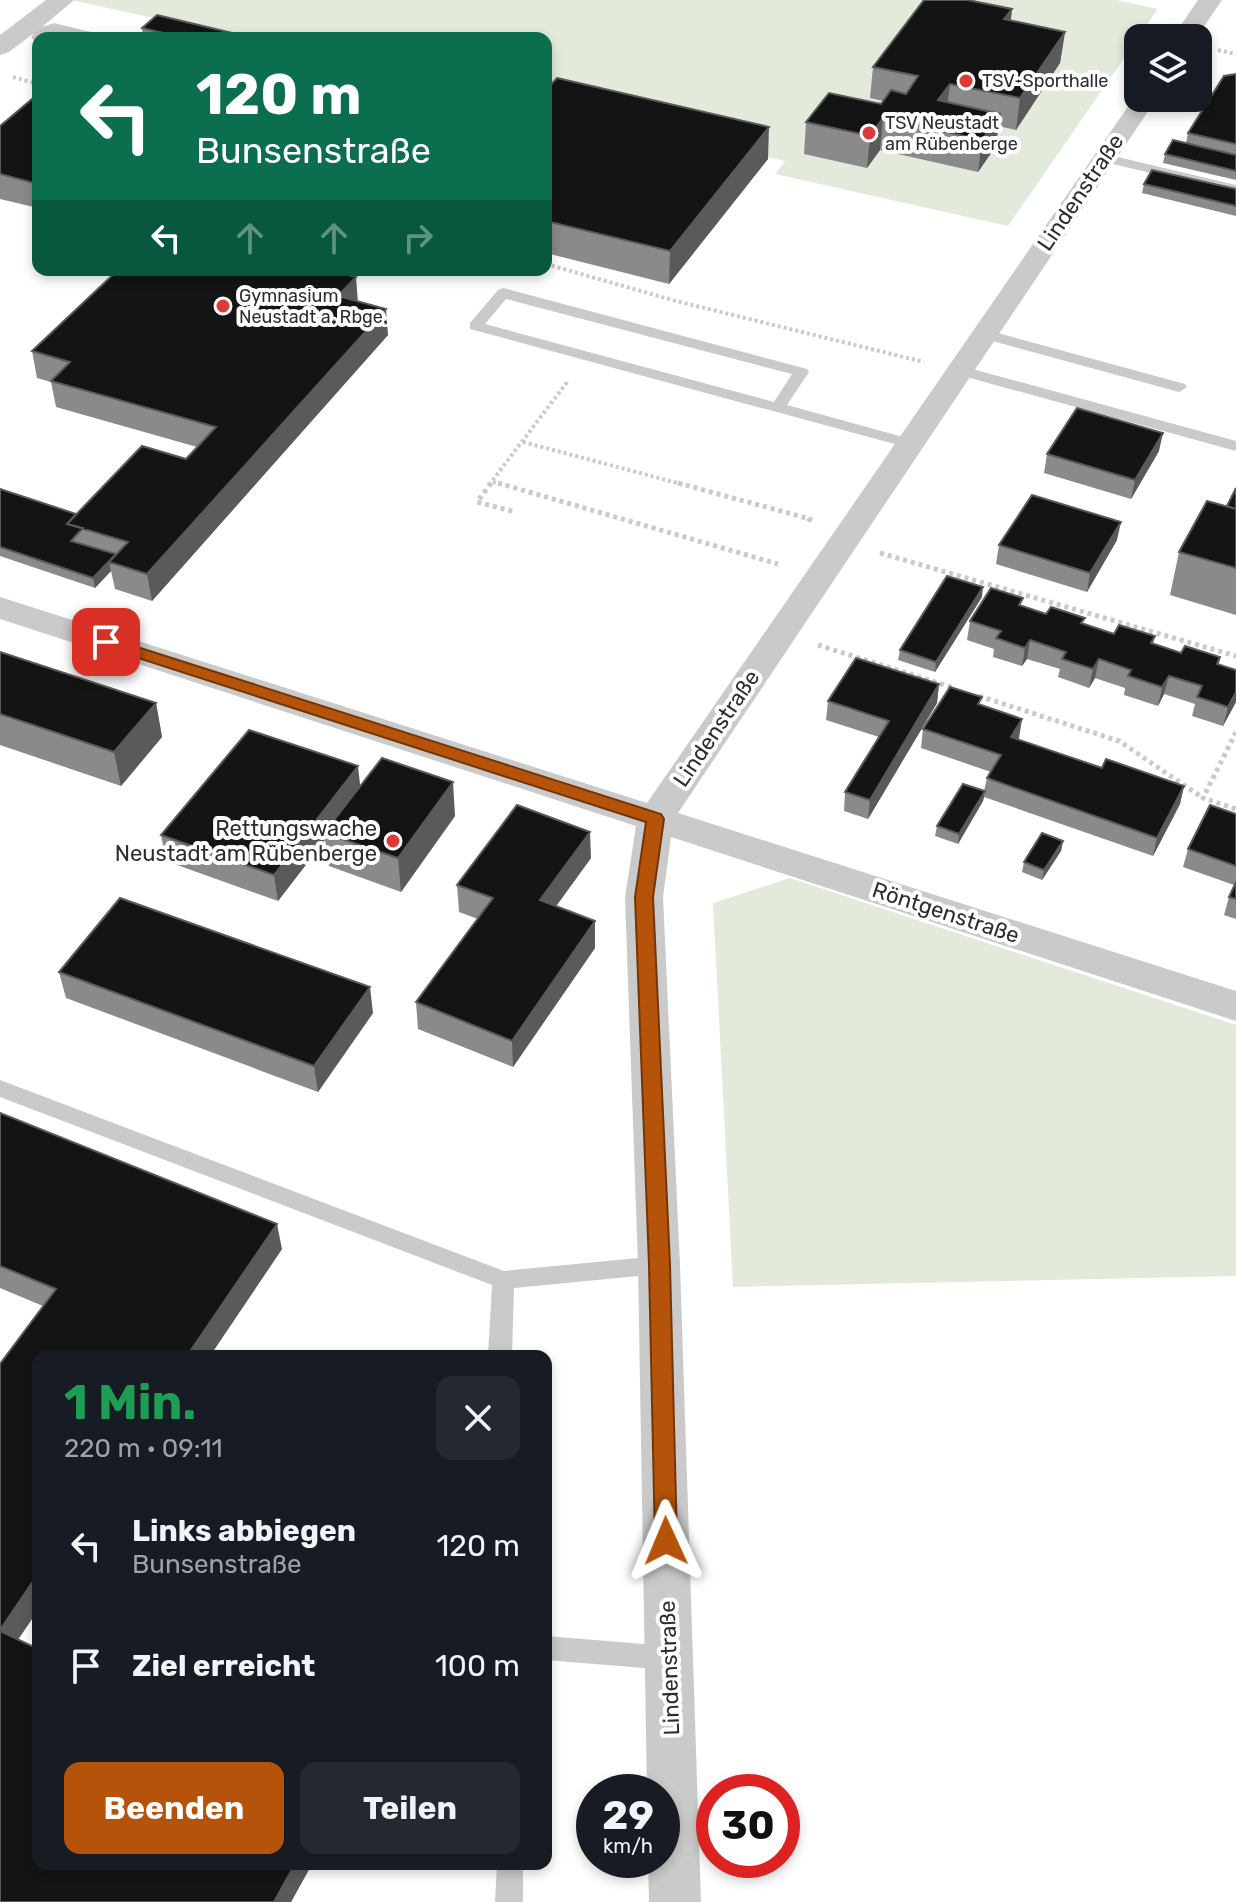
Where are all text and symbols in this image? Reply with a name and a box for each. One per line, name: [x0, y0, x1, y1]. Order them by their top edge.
map controls: [1124, 24, 1212, 112]
button: layers: [1124, 24, 1212, 112]
text: 120 m: [196, 62, 362, 128]
icon: left: [64, 64, 168, 168]
place label: TSV-Sporthalle: [982, 70, 1108, 92]
marker: TSV-Sporthalle: [957, 72, 975, 90]
place label: TSV Neustadt am Rübenberge: [885, 112, 1018, 155]
marker: TSV Neustadt am Rübenberge: [860, 124, 878, 142]
text: Bunsenstraße: [196, 129, 431, 172]
street label: Lindenstraße: [1031, 129, 1129, 256]
icon: left: [144, 216, 188, 260]
icon: ahead: [228, 216, 272, 260]
icon: ahead: [312, 216, 356, 260]
icon: right: [396, 216, 440, 260]
place label: Gymnasium Neustadt a. Rbge.: [239, 285, 387, 328]
marker: Gymnasium Neustadt a. Rbge.: [214, 297, 232, 315]
pin: [72, 608, 140, 676]
icon: arrive: [84, 620, 128, 664]
street label: Lindenstraße: [667, 665, 765, 792]
place label: Rettungswache Neustadt am Rübenberge: [115, 815, 377, 867]
marker: Rettungswache Neustadt am Rübenberge: [384, 832, 402, 850]
street label: Röntgenstraße: [869, 876, 1023, 949]
text: 1 Min.: [64, 1374, 196, 1431]
button: close: [436, 1376, 520, 1460]
text: 220 m · 09:11: [64, 1433, 223, 1464]
position arrow: [624, 1499, 708, 1583]
text: Links abbiegen: [132, 1513, 356, 1549]
icon: left: [64, 1524, 108, 1568]
text: 120 m: [436, 1528, 520, 1564]
text: Bunsenstraße: [132, 1549, 302, 1580]
street label: Lindenstraße: [654, 1600, 685, 1736]
icon: arrive: [64, 1644, 108, 1688]
text: Ziel erreicht: [132, 1648, 315, 1684]
text: 100 m: [435, 1648, 520, 1684]
button: Beenden: [64, 1762, 284, 1854]
button: Teilen: [300, 1762, 520, 1854]
speed limit sign: 30: [696, 1774, 800, 1878]
text: 29: [602, 1792, 654, 1839]
text: km/h: [603, 1834, 653, 1858]

